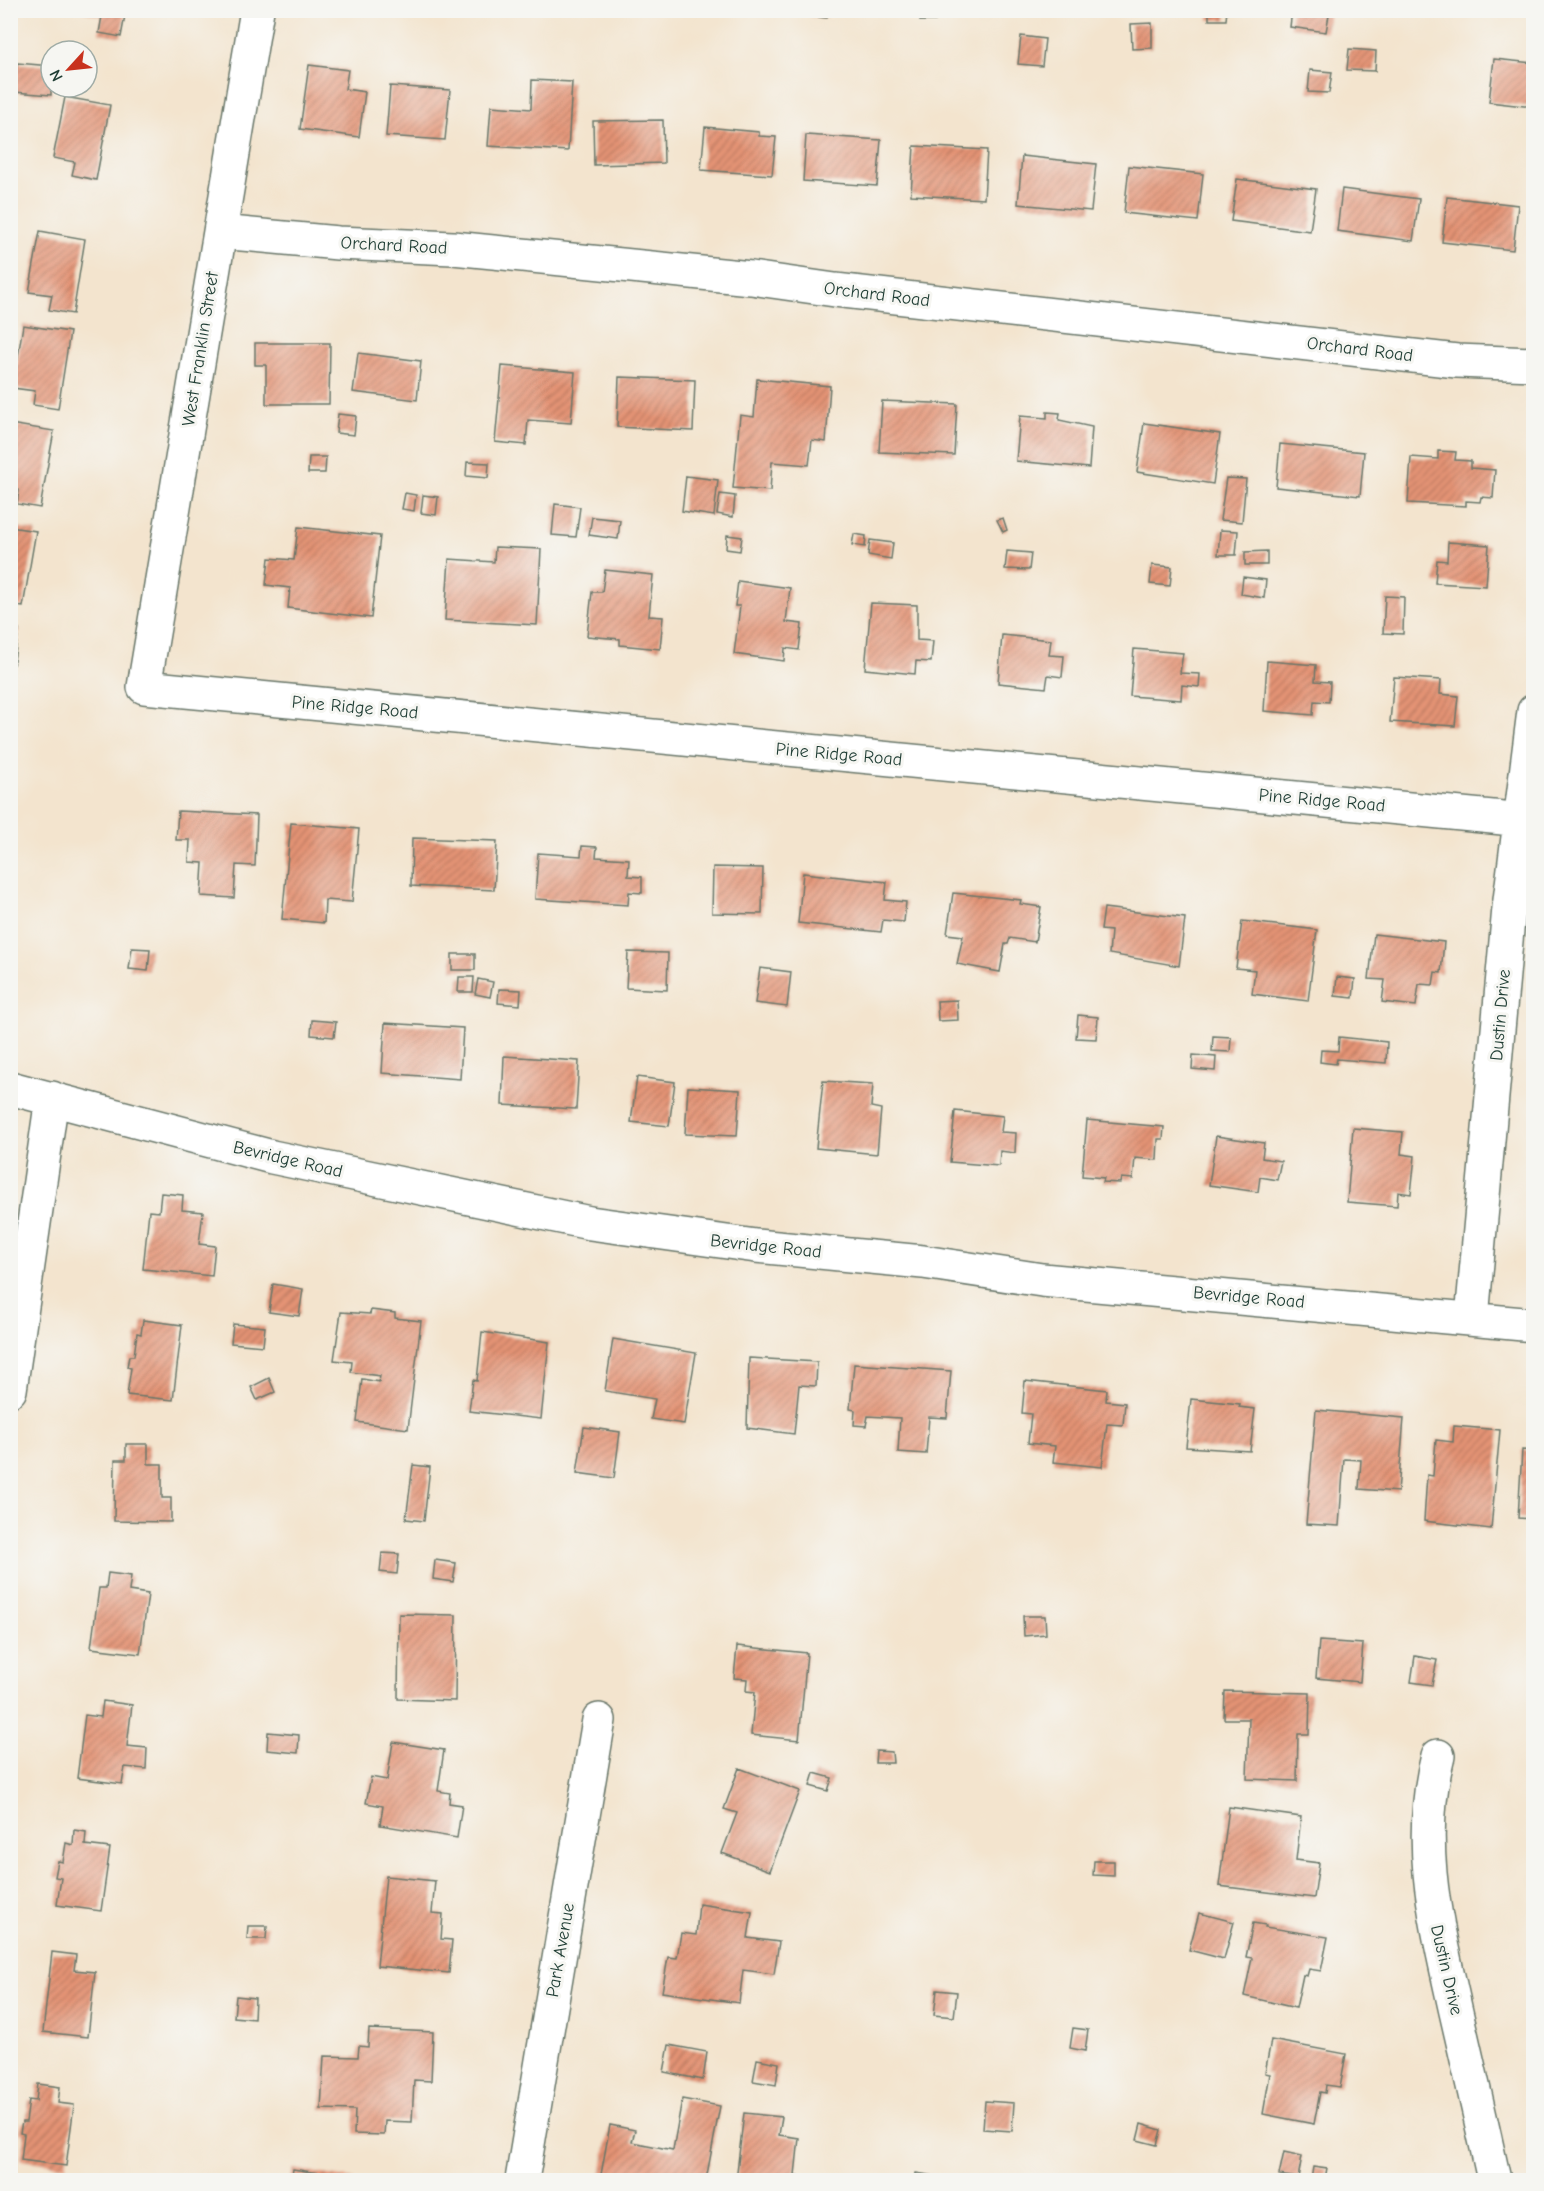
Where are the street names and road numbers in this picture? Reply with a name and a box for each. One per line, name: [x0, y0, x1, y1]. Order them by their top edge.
street label: Orchard Road: [340, 232, 448, 259]
street label: West Franklin Street: [178, 269, 223, 428]
street label: Orchard Road: [823, 278, 931, 311]
street label: Orchard Road: [1306, 333, 1414, 366]
street label: Pine Ridge Road: [291, 692, 419, 723]
street label: Pine Ridge Road: [775, 739, 903, 770]
street label: Pine Ridge Road: [1258, 785, 1386, 816]
street label: Dustin Drive: [1486, 968, 1515, 1062]
street label: Bevridge Road: [231, 1137, 345, 1182]
street label: Bevridge Road: [709, 1230, 823, 1263]
street label: Bevridge Road: [1192, 1282, 1306, 1313]
street label: Park Avenue: [542, 1901, 579, 1999]
street label: Dustin Drive: [1426, 1923, 1467, 2017]

